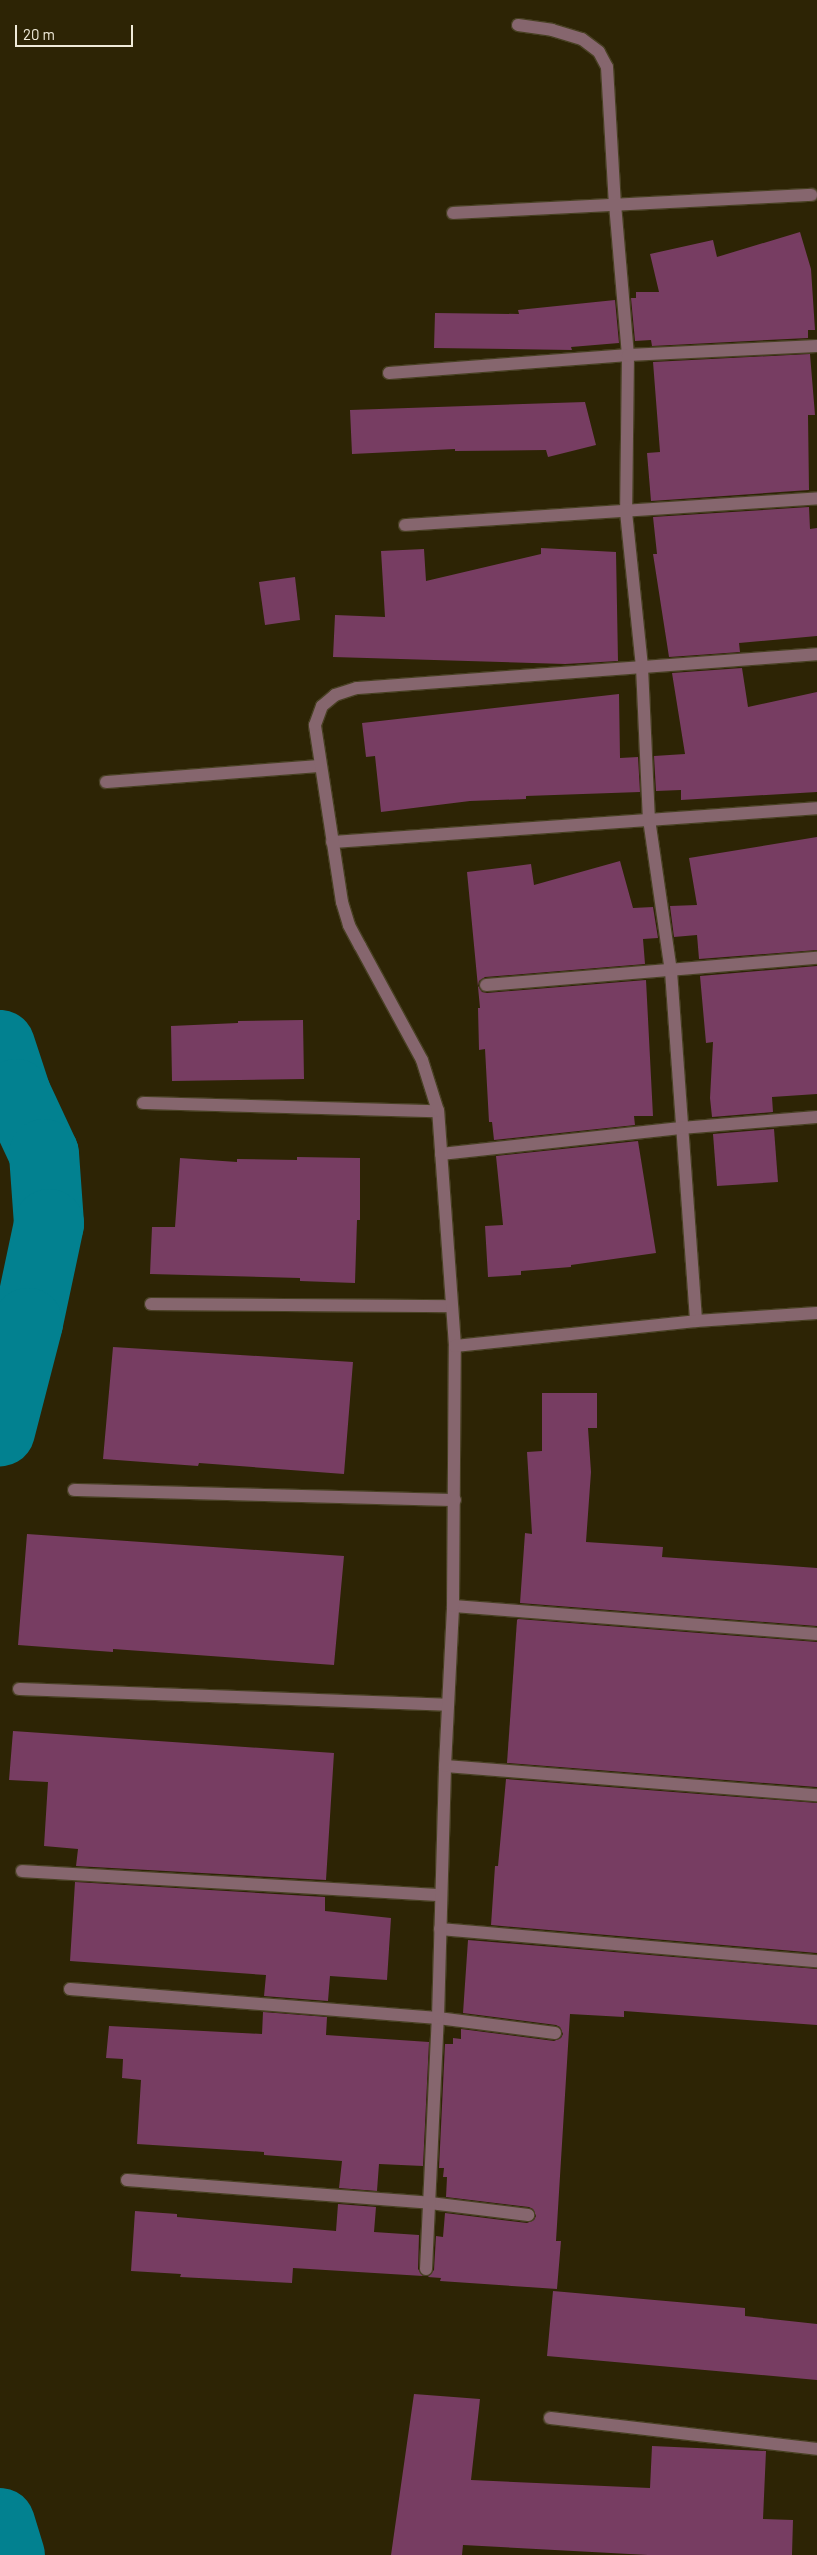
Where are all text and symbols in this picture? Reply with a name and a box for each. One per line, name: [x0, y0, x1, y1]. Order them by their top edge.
scale bar: [18, 15, 135, 47]
text: 20 m: [23, 25, 55, 43]

